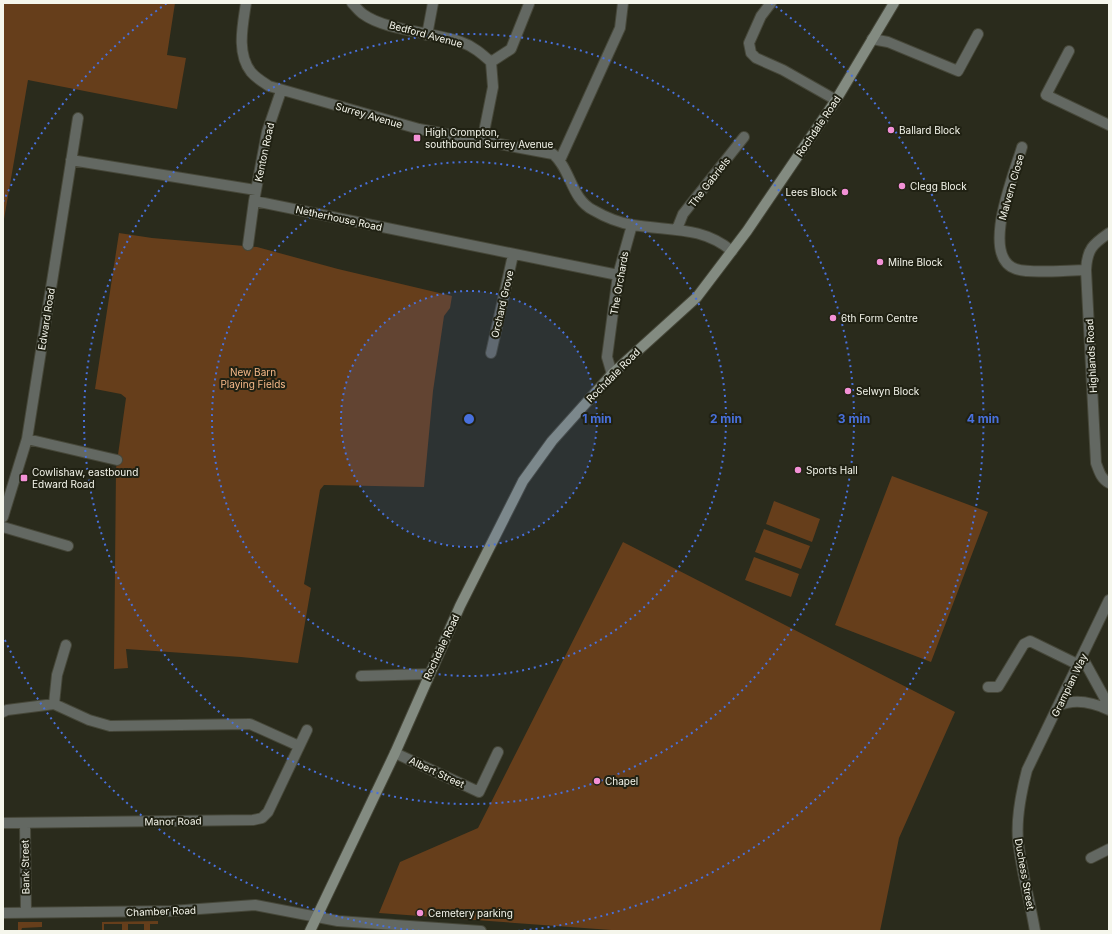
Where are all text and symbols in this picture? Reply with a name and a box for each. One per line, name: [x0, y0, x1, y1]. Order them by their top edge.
street label: Bedford Avenue: [388, 18, 464, 50]
street label: Rochdale Road: [793, 93, 843, 159]
street label: Surrey Avenue: [334, 100, 404, 130]
street label: Kenton Road: [252, 121, 276, 183]
place label: Ballard Block: [899, 124, 961, 136]
marker: Ballard Block: [886, 125, 896, 135]
place label: High Crompton, southbound Surrey Avenue: [425, 126, 553, 150]
marker: High Crompton, southbound Surrey Avenue: [412, 133, 422, 143]
street label: Malvern Close: [996, 153, 1026, 221]
street label: The Gabriels: [686, 155, 732, 209]
place label: Clegg Block: [910, 180, 967, 192]
marker: Clegg Block: [897, 181, 907, 191]
place label: Lees Block: [785, 186, 838, 198]
marker: Lees Block: [840, 187, 850, 197]
street label: Netherhouse Road: [295, 203, 383, 233]
street label: The Orchards: [607, 250, 631, 316]
place label: Milne Block: [888, 256, 943, 268]
marker: Milne Block: [875, 257, 885, 267]
street label: Orchard Grove: [488, 269, 516, 339]
street label: Edward Road: [35, 287, 57, 351]
place label: 6th Form Centre: [841, 312, 918, 324]
marker: 6th Form Centre: [828, 313, 838, 323]
street label: Highlands Road: [1083, 319, 1099, 393]
street label: Rochdale Road: [584, 346, 642, 404]
park label: New Barn Playing Fields: [220, 366, 286, 390]
place label: Selwyn Block: [856, 385, 920, 397]
marker: Selwyn Block: [843, 386, 853, 396]
text: 1 min: [582, 411, 612, 426]
text: 2 min: [710, 411, 742, 426]
text: 3 min: [838, 411, 870, 426]
text: 4 min: [967, 411, 999, 426]
centre of rings: [462, 412, 476, 426]
place label: Sports Hall: [806, 464, 858, 476]
marker: Sports Hall: [793, 465, 803, 475]
place label: Cowlishaw, eastbound Edward Road: [32, 466, 138, 490]
marker: Cowlishaw, eastbound Edward Road: [19, 473, 29, 483]
street label: Rochdale Road: [421, 612, 461, 682]
street label: Grampian Way: [1049, 651, 1090, 719]
street label: Albert Street: [408, 754, 467, 790]
place label: Chapel: [605, 775, 638, 787]
marker: Chapel: [592, 776, 602, 786]
street label: Manor Road: [144, 815, 202, 827]
street label: Duchess Street: [1013, 837, 1037, 911]
street label: Bank Street: [19, 839, 31, 894]
street label: Chamber Road: [126, 904, 196, 918]
place label: Cemetery parking: [428, 907, 513, 919]
marker: Cemetery parking: [415, 908, 425, 918]

